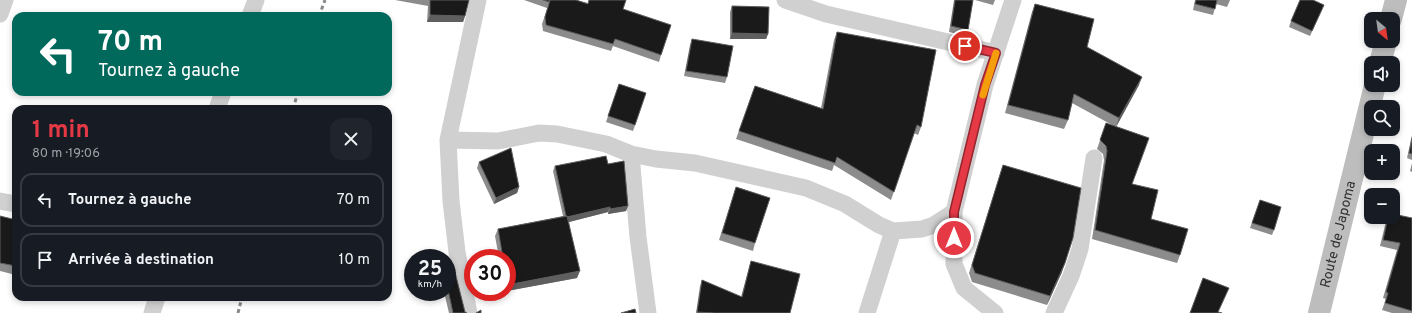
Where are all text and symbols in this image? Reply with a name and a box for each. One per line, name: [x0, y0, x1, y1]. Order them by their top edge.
north arrow: [1364, 12, 1400, 48]
map controls: [1364, 12, 1400, 224]
text: 70 m: [98, 25, 163, 61]
icon: left: [32, 28, 84, 80]
pin: [948, 29, 982, 63]
icon: arrive: [954, 35, 976, 57]
button: sound: [1364, 56, 1400, 92]
text: Tournez à gauche: [98, 60, 240, 83]
button: search: [1364, 100, 1400, 136]
text: 1 min: [32, 116, 90, 146]
button: close: [330, 118, 372, 160]
button: +: [1364, 144, 1400, 180]
text: 80 m · 19:06: [32, 146, 100, 162]
street label: Route de Japoma: [1317, 179, 1360, 290]
button: −: [1364, 188, 1400, 224]
icon: left: [34, 189, 56, 211]
text: Tournez à gauche: [68, 191, 192, 210]
text: 70 m: [337, 191, 370, 210]
position arrow: [933, 217, 975, 259]
icon: arrive: [34, 249, 56, 271]
speed limit sign: 30: [464, 249, 516, 301]
text: Arrivée à destination: [68, 251, 214, 270]
text: 10 m: [339, 251, 370, 270]
text: 25: [418, 257, 442, 283]
text: km/h: [418, 278, 442, 291]

